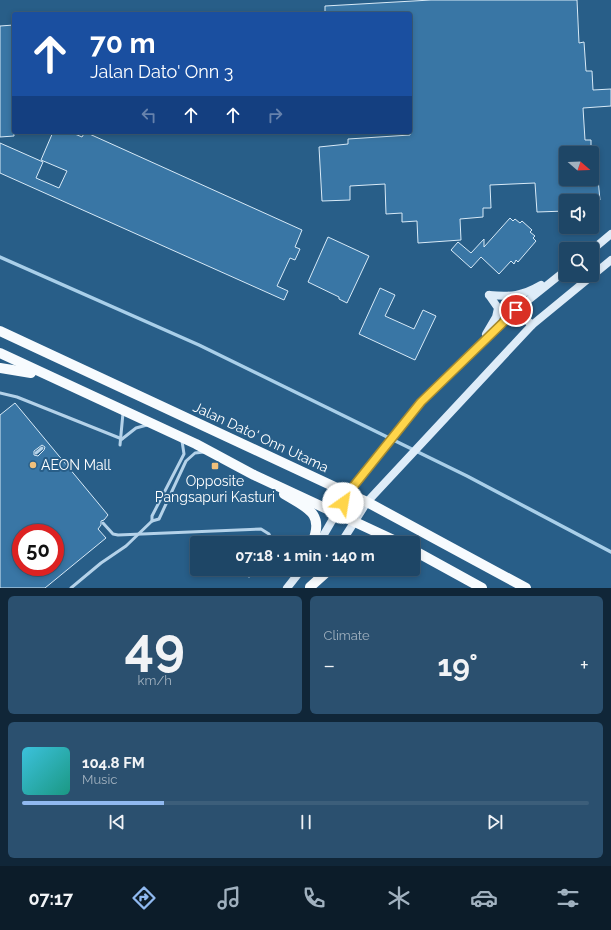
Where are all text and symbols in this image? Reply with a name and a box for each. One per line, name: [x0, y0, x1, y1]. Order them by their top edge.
text: 70 m: [90, 27, 156, 60]
icon: ahead: [24, 28, 76, 80]
text: Jalan Dato' Onn 3: [90, 61, 233, 82]
icon: left: [138, 104, 160, 126]
icon: ahead: [180, 104, 202, 126]
icon: ahead: [222, 104, 244, 126]
icon: right: [264, 104, 286, 126]
north arrow: [559, 146, 599, 186]
map controls: [559, 146, 599, 282]
button: sound: [559, 194, 599, 234]
button: search: [559, 242, 599, 282]
pin: [499, 293, 533, 327]
icon: arrive: [505, 299, 527, 321]
street label: Jalan Dato' Onn Utama: [191, 399, 331, 475]
place label: AEON Mall: [41, 457, 111, 473]
marker: AEON Mall: [28, 460, 38, 470]
marker: Opposite Pangsapuri Kasturi: [210, 461, 220, 471]
place label: Opposite Pangsapuri Kasturi: [155, 473, 275, 505]
position arrow: [322, 482, 364, 524]
speed limit sign: 50: [12, 524, 64, 576]
text: 07:18 · 1 min · 140 m: [235, 547, 375, 565]
text: 49: [125, 616, 185, 677]
text: Climate: [324, 628, 370, 643]
text: 19°: [438, 648, 478, 683]
text: −: [324, 652, 335, 678]
text: +: [580, 652, 589, 678]
text: km/h: [138, 673, 172, 688]
text: 104.8 FM: [82, 754, 145, 772]
text: Music: [82, 772, 117, 787]
icon: previous: [106, 811, 128, 833]
icon: pause: [295, 811, 317, 833]
icon: next: [484, 811, 506, 833]
icon: directions: [130, 884, 158, 912]
icon: music: [215, 884, 243, 912]
icon: phone: [300, 884, 328, 912]
icon: climate: [385, 884, 413, 912]
icon: car: [470, 884, 498, 912]
icon: filters: [554, 884, 582, 912]
text: 07:17: [28, 888, 73, 909]

